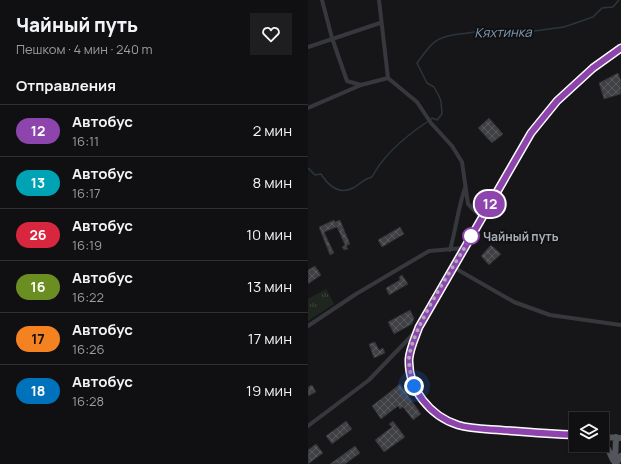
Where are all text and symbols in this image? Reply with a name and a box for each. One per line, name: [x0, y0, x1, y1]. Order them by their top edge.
text: Чайный путь: [16, 12, 138, 38]
button: heart: [250, 13, 292, 55]
water label: Кяхтинка: [474, 22, 532, 41]
text: Пешком · 4 мин · 240 m: [16, 40, 152, 58]
text: Отправления: [16, 75, 116, 96]
text: Автобус: [72, 111, 133, 132]
text: 2 мин: [253, 120, 292, 141]
text: 12: [31, 121, 45, 140]
text: 16:11: [72, 132, 99, 150]
text: Автобус: [72, 163, 133, 184]
text: 8 мин: [253, 172, 292, 193]
text: 13: [31, 173, 45, 192]
text: 16:17: [72, 184, 101, 202]
line badge: 12: [472, 191, 508, 217]
text: 12: [483, 194, 497, 213]
text: Автобус: [72, 215, 133, 236]
text: 10 мин: [246, 224, 292, 245]
text: 26: [29, 225, 47, 244]
marker: Чайный путь: [462, 227, 480, 245]
place label: Чайный путь: [483, 228, 559, 245]
text: 16:19: [72, 236, 102, 254]
text: Автобус: [72, 267, 133, 288]
text: 13 мин: [247, 276, 292, 297]
text: 16: [31, 277, 45, 296]
text: 16:22: [72, 288, 104, 306]
text: Автобус: [72, 319, 133, 340]
text: 17 мин: [248, 328, 292, 349]
text: 17: [31, 329, 45, 348]
text: 16:26: [72, 340, 105, 358]
text: Автобус: [72, 371, 133, 392]
your location: [404, 376, 424, 396]
text: 19 мин: [246, 380, 292, 401]
text: 18: [31, 381, 45, 400]
text: 16:28: [72, 392, 104, 410]
map controls: [569, 412, 609, 452]
button: layers: [569, 412, 609, 452]

